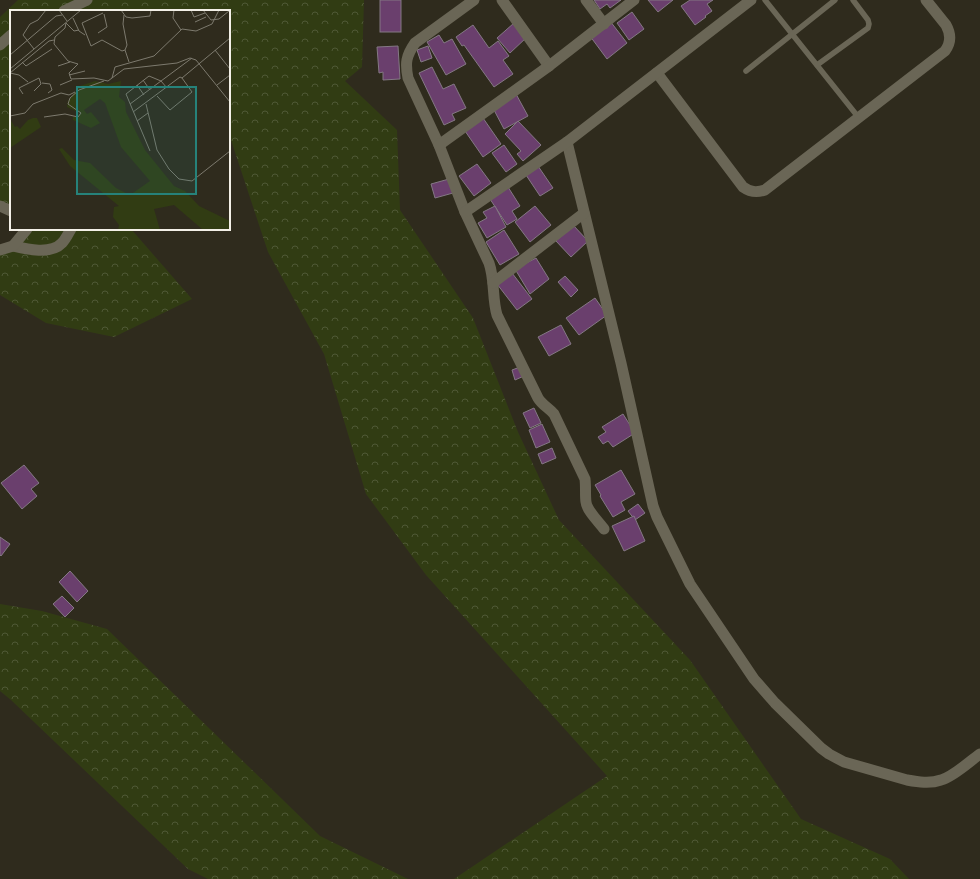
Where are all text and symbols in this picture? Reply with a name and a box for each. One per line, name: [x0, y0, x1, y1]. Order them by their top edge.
inset map: [10, 10, 230, 230]

